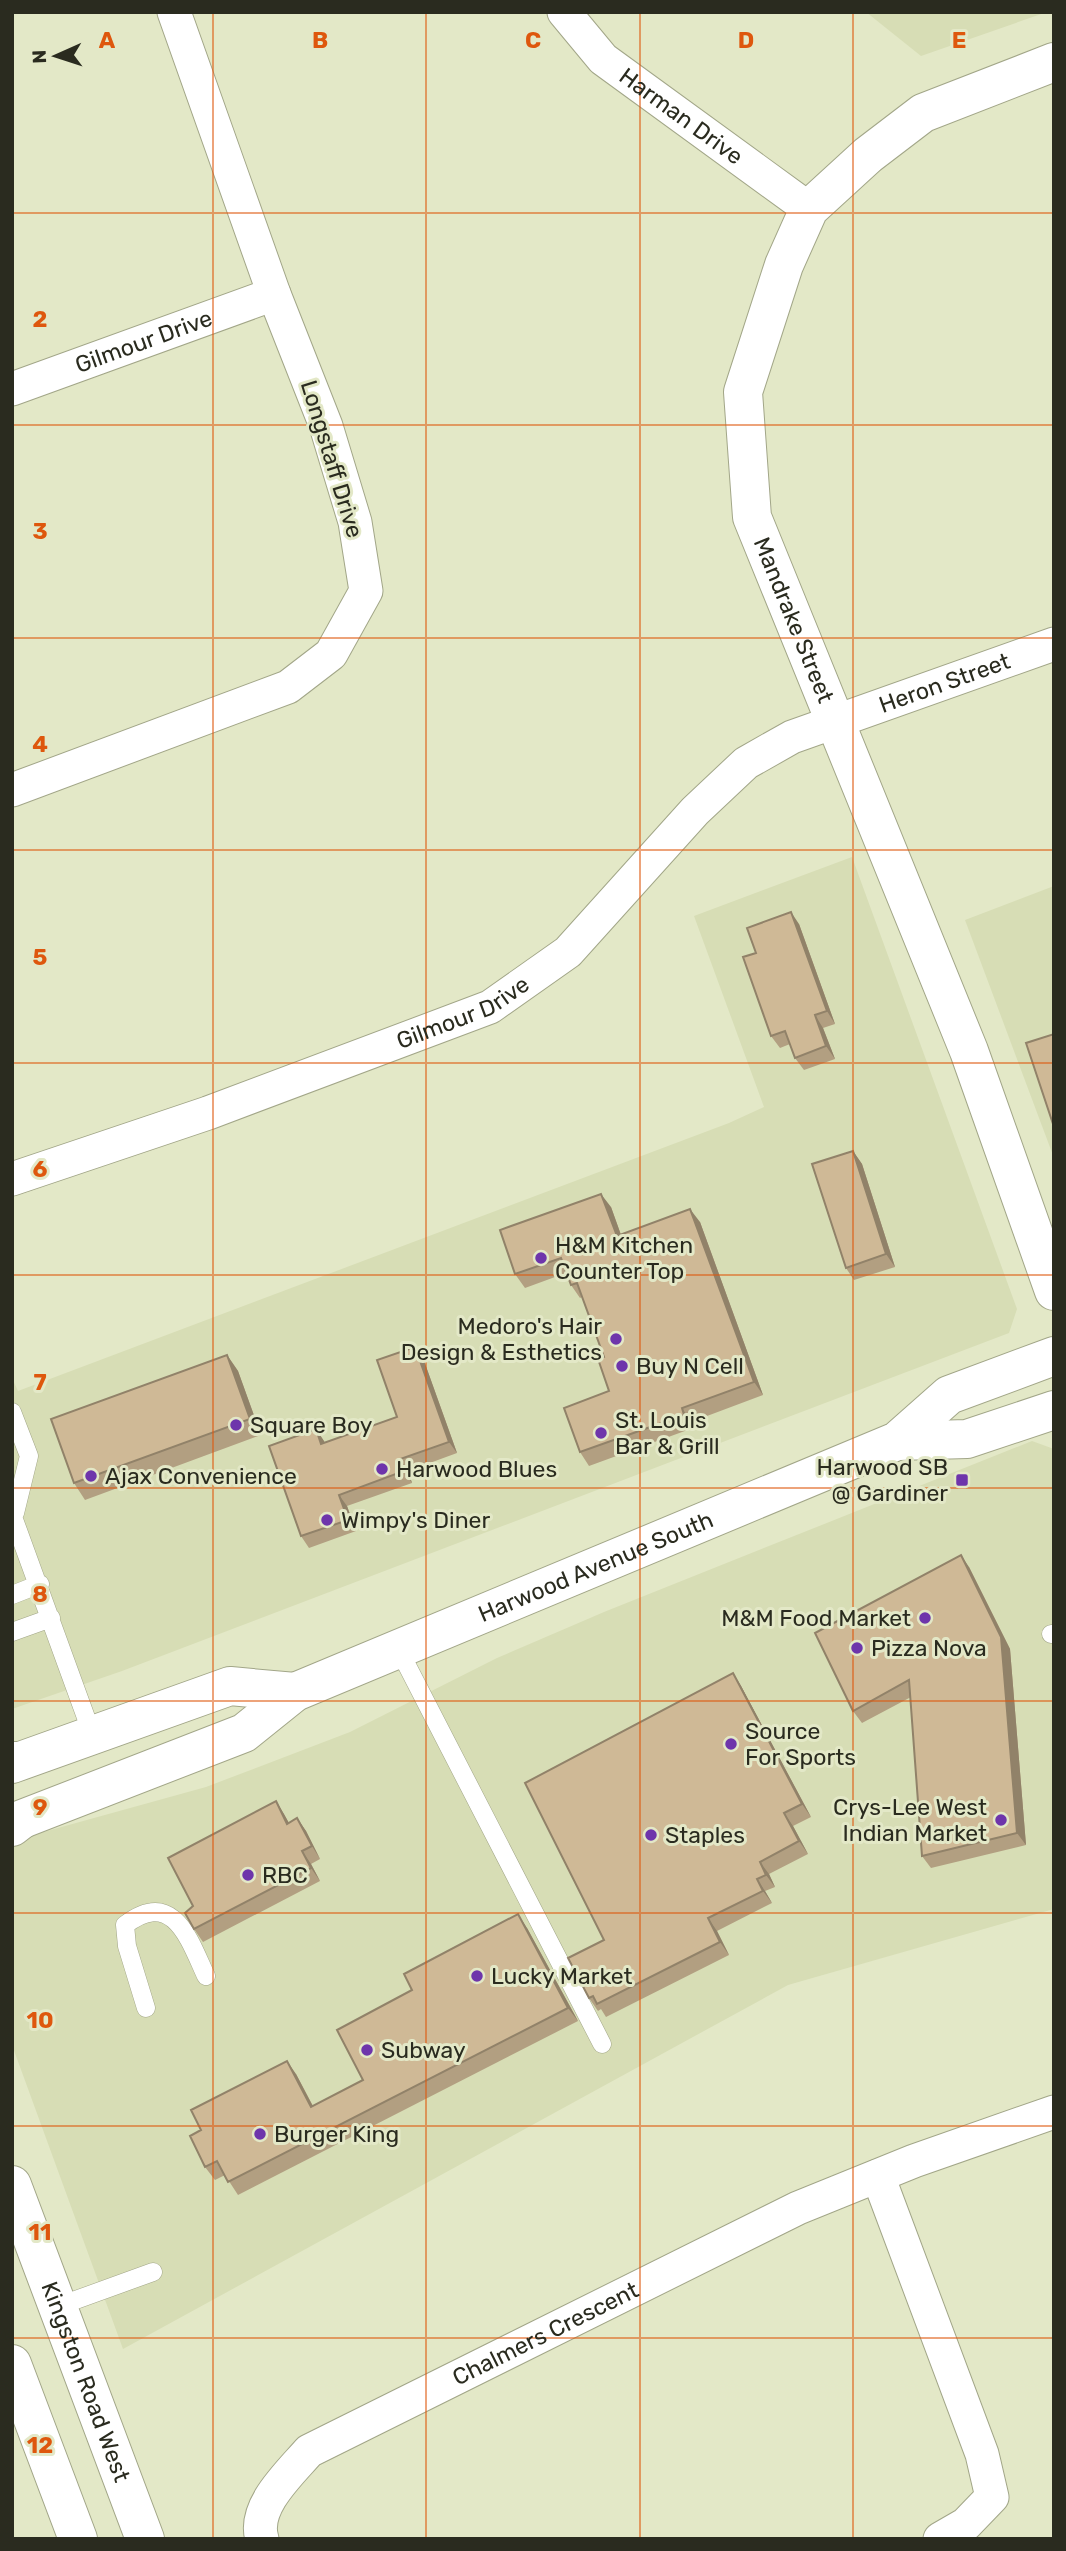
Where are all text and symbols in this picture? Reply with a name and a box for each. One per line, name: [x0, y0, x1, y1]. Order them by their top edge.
north arrow: [21, 21, 91, 91]
text: A: [99, 26, 116, 54]
text: B: [312, 26, 328, 54]
text: C: [525, 26, 541, 54]
text: D: [738, 26, 754, 54]
text: E: [952, 26, 966, 54]
text: N: [28, 49, 51, 64]
street label: Harman Drive: [614, 62, 749, 170]
street label: Gilmour Drive: [71, 304, 216, 379]
text: 2: [33, 305, 47, 333]
street label: Longstaff Drive: [295, 377, 369, 541]
text: 3: [32, 517, 48, 545]
street label: Mandrake Street: [748, 533, 840, 707]
street label: Heron Street: [875, 647, 1014, 719]
text: 4: [32, 730, 48, 758]
text: 5: [33, 943, 48, 971]
street label: Gilmour Drive: [393, 970, 535, 1055]
text: 6: [33, 1155, 48, 1183]
place label: H&M Kitchen Counter Top: [555, 1231, 693, 1285]
marker: H&M Kitchen Counter Top: [533, 1250, 549, 1266]
place label: Medoro's Hair Design & Esthetics: [401, 1312, 602, 1366]
marker: Medoro's Hair Design & Esthetics: [608, 1331, 624, 1347]
place label: Buy N Cell: [636, 1352, 744, 1380]
marker: Buy N Cell: [614, 1358, 630, 1374]
text: 7: [33, 1368, 47, 1396]
place label: St. Louis Bar & Grill: [615, 1406, 720, 1460]
place label: Square Boy: [250, 1411, 373, 1439]
marker: Square Boy: [228, 1417, 244, 1433]
marker: St. Louis Bar & Grill: [593, 1425, 609, 1441]
place label: Harwood SB @ Gardiner: [817, 1453, 948, 1507]
place label: Harwood Blues: [396, 1455, 557, 1483]
marker: Harwood Blues: [374, 1461, 390, 1477]
place label: Ajax Convenience: [105, 1462, 297, 1490]
marker: Ajax Convenience: [83, 1468, 99, 1484]
marker: Harwood SB @ Gardiner: [954, 1472, 970, 1488]
street label: Harwood Avenue South: [474, 1505, 717, 1628]
place label: Wimpy's Diner: [341, 1506, 491, 1534]
marker: Wimpy's Diner: [319, 1512, 335, 1528]
text: 8: [32, 1580, 48, 1608]
place label: M&M Food Market: [721, 1604, 911, 1632]
marker: M&M Food Market: [917, 1610, 933, 1626]
place label: Pizza Nova: [871, 1634, 987, 1662]
marker: Pizza Nova: [849, 1640, 865, 1656]
place label: Source For Sports: [745, 1717, 856, 1771]
marker: Source For Sports: [723, 1736, 739, 1752]
text: 9: [33, 1793, 47, 1821]
place label: Crys-Lee West Indian Market: [833, 1793, 987, 1847]
marker: Crys-Lee West Indian Market: [993, 1812, 1009, 1828]
place label: Staples: [665, 1821, 745, 1849]
marker: Staples: [643, 1827, 659, 1843]
place label: RBC: [262, 1861, 308, 1889]
marker: RBC: [240, 1867, 256, 1883]
place label: Lucky Market: [491, 1962, 633, 1990]
marker: Lucky Market: [469, 1968, 485, 1984]
text: 10: [26, 2006, 54, 2034]
place label: Subway: [381, 2036, 466, 2064]
marker: Subway: [359, 2042, 375, 2058]
place label: Burger King: [274, 2120, 399, 2148]
marker: Burger King: [252, 2126, 268, 2142]
text: 11: [29, 2218, 51, 2246]
street label: Chalmers Crescent: [448, 2276, 643, 2391]
street label: Kingston Road West: [35, 2277, 136, 2486]
text: 12: [27, 2431, 53, 2459]

